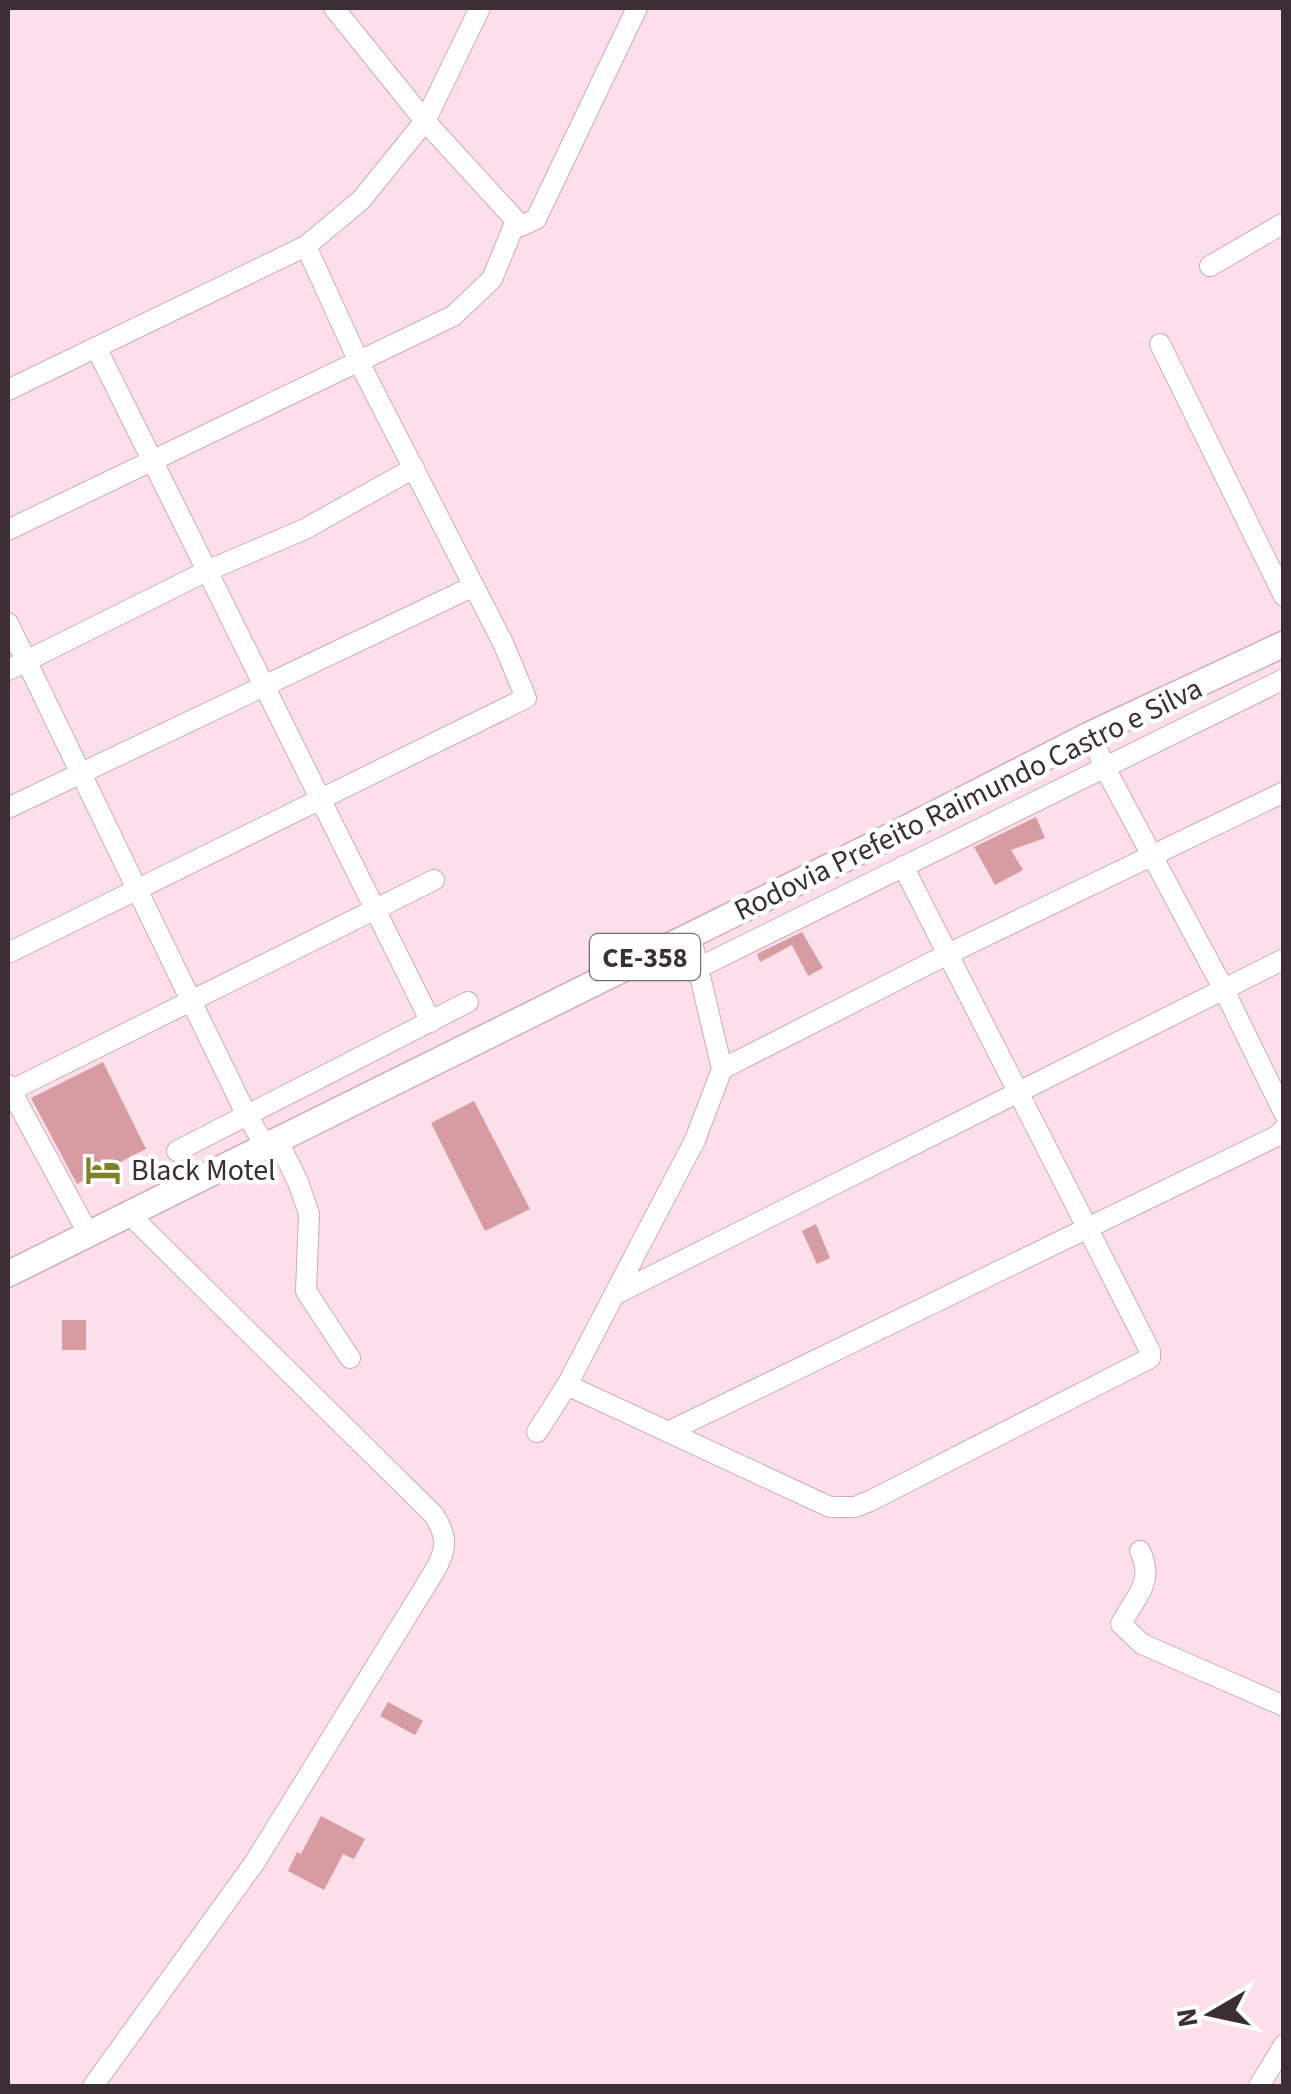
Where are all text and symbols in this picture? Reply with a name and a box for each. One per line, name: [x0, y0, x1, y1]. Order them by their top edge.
street label: Rodovia Prefeito Raimundo Castro e Silva: [727, 667, 1210, 932]
road number: CE-358: [590, 934, 700, 980]
place label: Black Motel: [131, 1149, 276, 1192]
hotel icon: Black Motel: [84, 1151, 122, 1189]
north arrow: [1161, 1964, 1261, 2064]
text: N: [1166, 2005, 1209, 2030]

